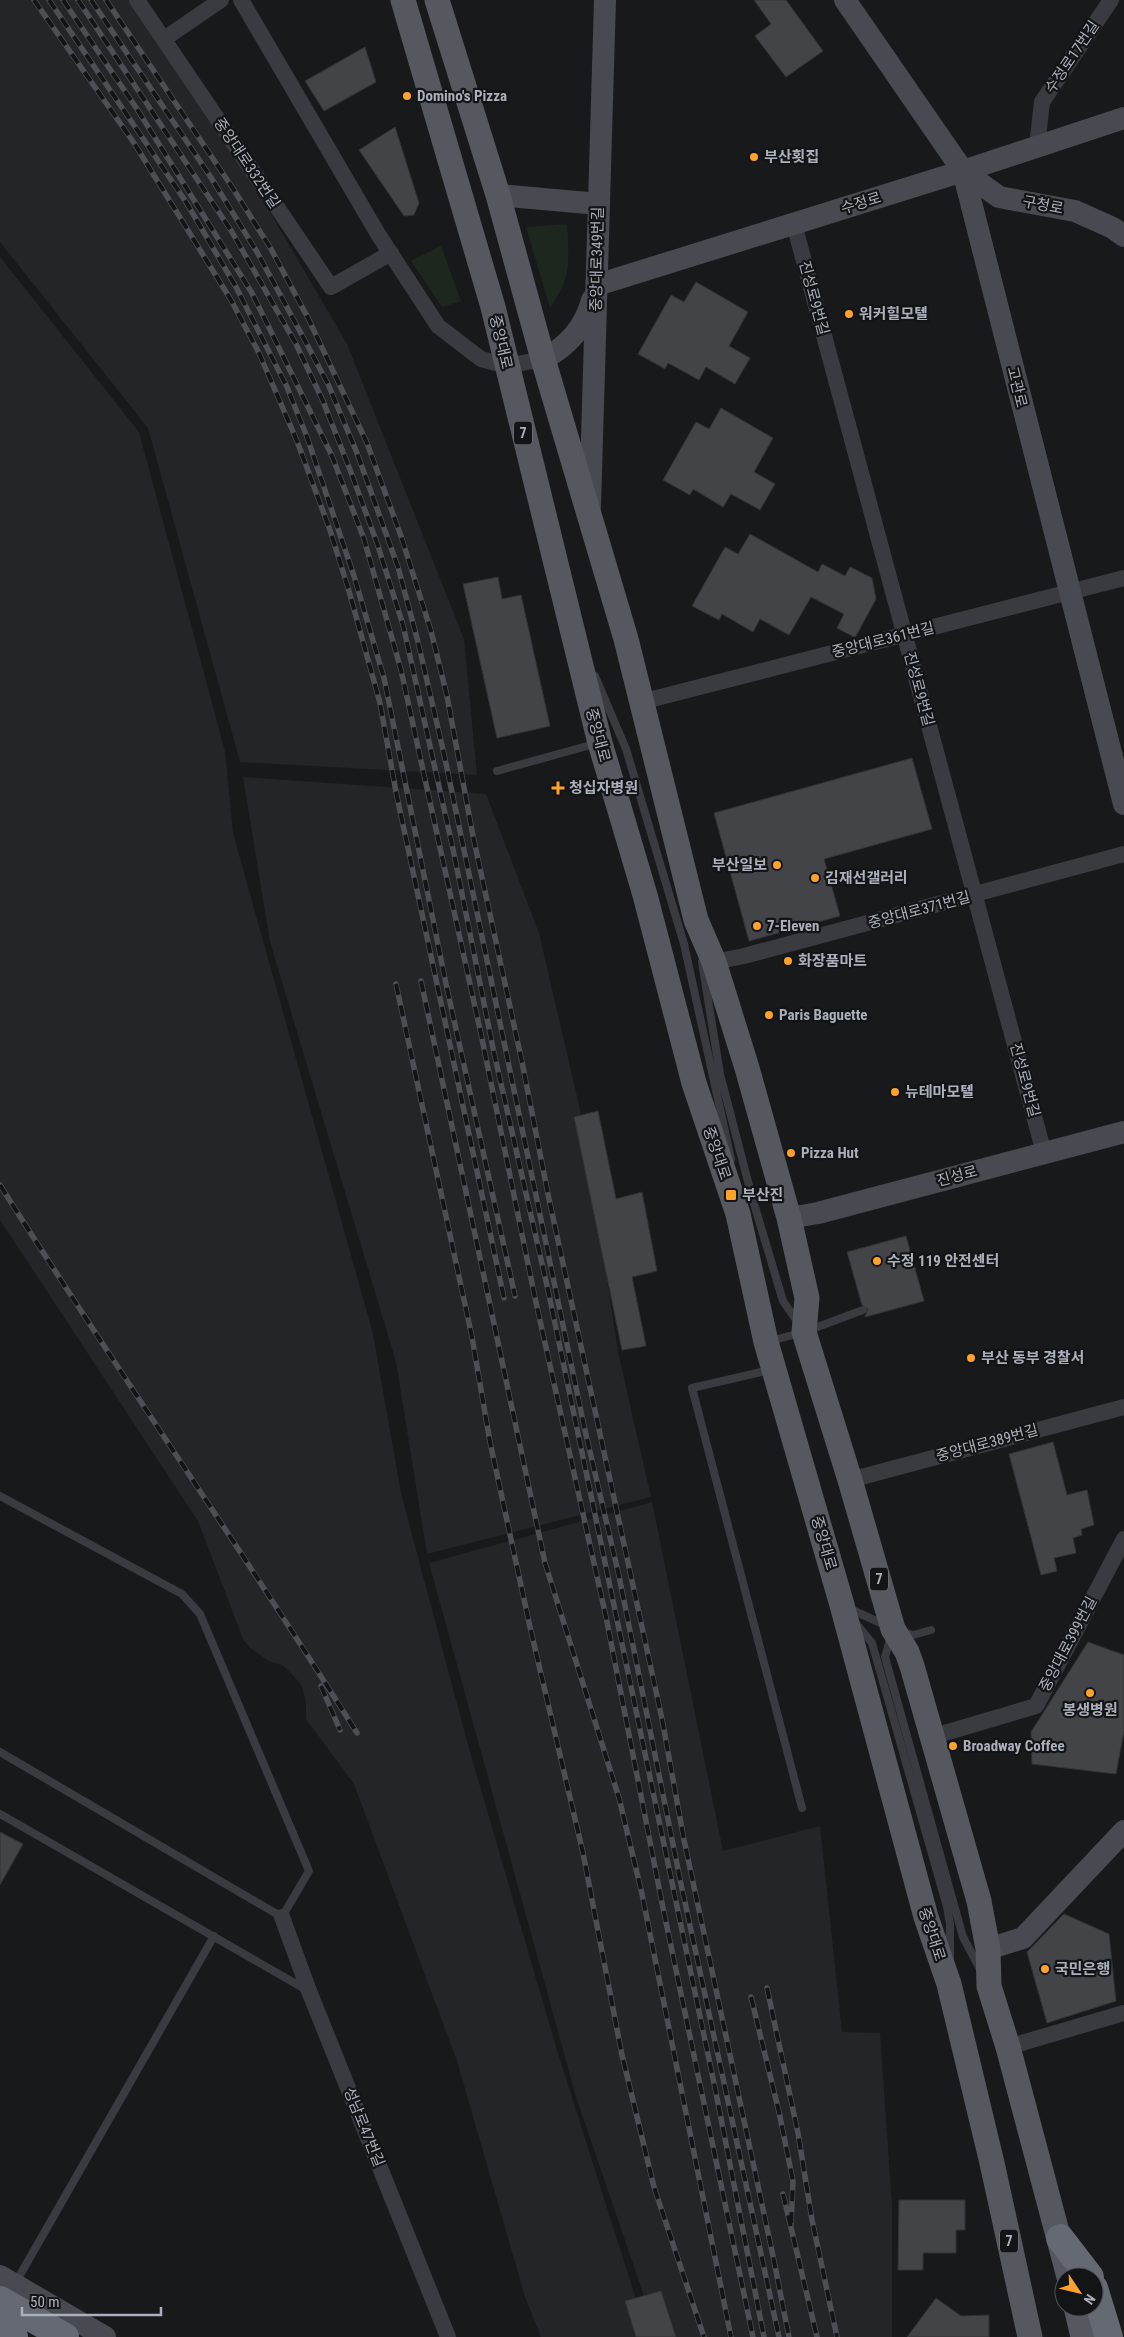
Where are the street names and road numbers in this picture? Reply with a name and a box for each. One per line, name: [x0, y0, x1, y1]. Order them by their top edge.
street label: 수정로17번길: [1041, 17, 1103, 97]
street label: 중앙대로332번길: [210, 114, 284, 212]
street label: 수정로: [839, 188, 883, 218]
street label: 구청로: [1021, 192, 1065, 218]
street label: 중앙대로349번길: [587, 206, 607, 312]
street label: 진성로9번길: [795, 259, 833, 337]
street label: 중앙대로: [486, 313, 516, 371]
street label: 고관로: [1003, 365, 1031, 409]
road number: 7: [514, 422, 532, 444]
street label: 중앙대로361번길: [830, 619, 936, 661]
street label: 진성로9번길: [900, 650, 938, 728]
street label: 중앙대로: [582, 706, 614, 764]
street label: 중앙대로371번길: [866, 888, 972, 932]
street label: 진성로9번길: [1006, 1041, 1044, 1119]
street label: 중앙대로: [700, 1124, 734, 1182]
street label: 진성로: [935, 1162, 979, 1190]
street label: 중앙대로389번길: [934, 1421, 1040, 1465]
street label: 중앙대로: [808, 1514, 840, 1572]
road number: 7: [870, 1568, 888, 1590]
street label: 중앙대로399번길: [1035, 1593, 1101, 1695]
street label: 중앙대로: [915, 1905, 949, 1963]
street label: 성남로47번길: [340, 2085, 388, 2169]
road number: 7: [1000, 2230, 1018, 2252]

